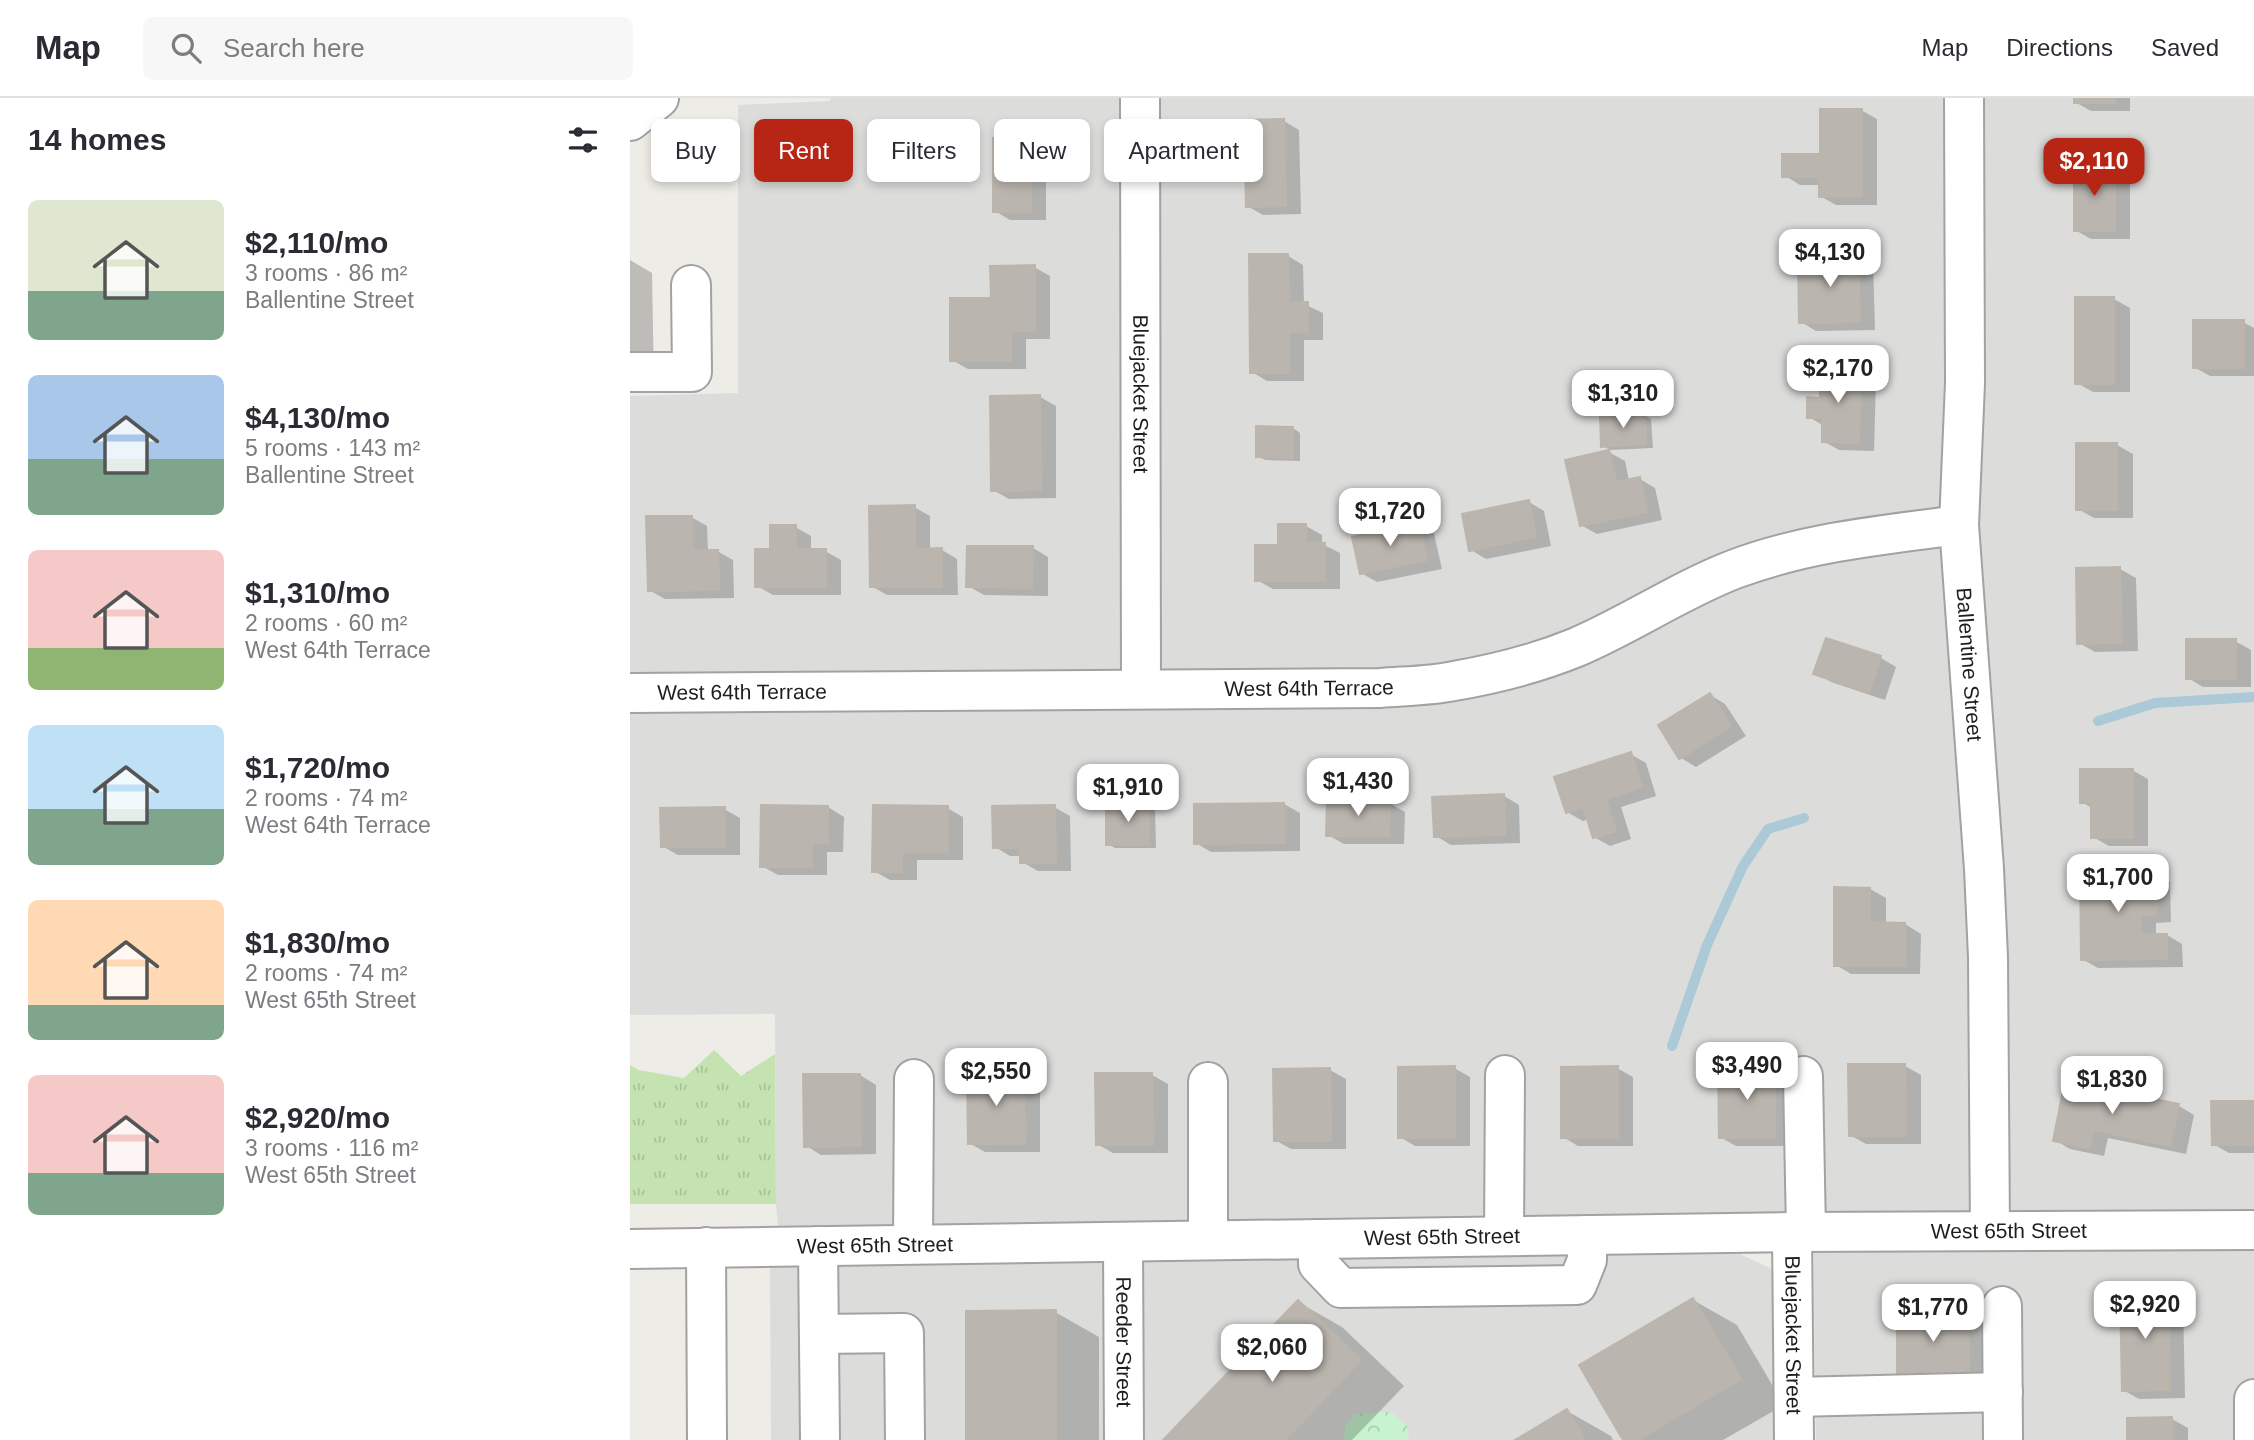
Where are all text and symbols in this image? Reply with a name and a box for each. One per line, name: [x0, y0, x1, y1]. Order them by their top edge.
search box: [143, 17, 633, 80]
text: Map: [35, 29, 101, 66]
icon: search: [167, 29, 205, 67]
text: Search here: [223, 33, 365, 63]
text: Map: [1922, 34, 1968, 61]
text: Directions: [2006, 34, 2113, 61]
text: Saved: [2151, 34, 2219, 61]
chip: Buy: [651, 119, 740, 182]
chip: Rent: [754, 119, 853, 182]
chip: Filters: [867, 119, 980, 182]
chip: New: [994, 119, 1090, 182]
chip: Apartment: [1104, 119, 1263, 182]
icon: filters: [564, 121, 602, 159]
text: 14 homes: [28, 123, 166, 156]
pin: $2,110: [2037, 139, 2151, 198]
text: $2,110: [2059, 148, 2129, 174]
text: $2,110/mo: [245, 226, 388, 259]
icon: home: [84, 228, 168, 312]
pin: $4,130: [1773, 230, 1887, 289]
text: $4,130: [1795, 239, 1865, 265]
text: 3 rooms · 86 m²: [245, 260, 407, 286]
text: Ballentine Street: [245, 287, 414, 313]
street label: Bluejacket Street: [1129, 315, 1153, 474]
pin: $2,170: [1781, 345, 1895, 405]
text: $2,170: [1803, 355, 1873, 381]
pin: $1,310: [1566, 370, 1680, 430]
text: $1,310: [1588, 380, 1658, 406]
text: $4,130/mo: [245, 401, 390, 434]
icon: home: [84, 403, 168, 487]
text: 5 rooms · 143 m²: [245, 435, 420, 461]
text: Ballentine Street: [245, 462, 414, 488]
pin: $1,720: [1333, 489, 1447, 548]
text: $1,720: [1355, 498, 1425, 524]
text: $1,310/mo: [245, 576, 390, 609]
icon: home: [84, 578, 168, 662]
street label: Ballentine Street: [1953, 587, 1987, 742]
text: 2 rooms · 60 m²: [245, 610, 407, 636]
text: West 64th Terrace: [245, 637, 431, 663]
street label: West 64th Terrace: [1224, 675, 1394, 700]
street label: West 64th Terrace: [657, 680, 827, 704]
text: $1,720/mo: [245, 751, 390, 784]
icon: home: [84, 753, 168, 837]
pin: $1,430: [1301, 758, 1415, 818]
pin: $1,910: [1071, 764, 1185, 824]
text: $1,430: [1323, 768, 1393, 794]
text: $1,910: [1093, 774, 1163, 800]
text: 2 rooms · 74 m²: [245, 785, 407, 811]
text: West 64th Terrace: [245, 812, 431, 838]
pin: $1,700: [2061, 854, 2175, 914]
text: $1,700: [2083, 864, 2153, 890]
text: $1,830/mo: [245, 926, 390, 959]
icon: home: [84, 928, 168, 1012]
text: 2 rooms · 74 m²: [245, 960, 407, 986]
text: West 65th Street: [245, 987, 416, 1013]
pin: $3,490: [1690, 1042, 1804, 1102]
pin: $2,550: [939, 1048, 1053, 1108]
text: $3,490: [1712, 1052, 1782, 1078]
pin: $1,830: [2055, 1056, 2169, 1116]
text: $2,550: [961, 1058, 1031, 1084]
text: $1,830: [2077, 1066, 2147, 1092]
text: $2,920/mo: [245, 1101, 390, 1134]
icon: home: [84, 1103, 168, 1187]
text: 3 rooms · 116 m²: [245, 1135, 418, 1161]
text: West 65th Street: [245, 1162, 416, 1188]
street label: West 65th Street: [1931, 1219, 2087, 1242]
street label: West 65th Street: [1364, 1224, 1520, 1249]
street label: West 65th Street: [797, 1232, 953, 1258]
street label: Bluejacket Street: [1781, 1255, 1806, 1415]
street label: Reeder Street: [1112, 1277, 1136, 1408]
pin: $2,920: [2088, 1282, 2202, 1341]
pin: $1,770: [1876, 1284, 1990, 1344]
text: $2,920: [2110, 1291, 2180, 1317]
text: $1,770: [1898, 1294, 1968, 1320]
pin: $2,060: [1215, 1324, 1329, 1384]
text: $2,060: [1237, 1334, 1307, 1360]

